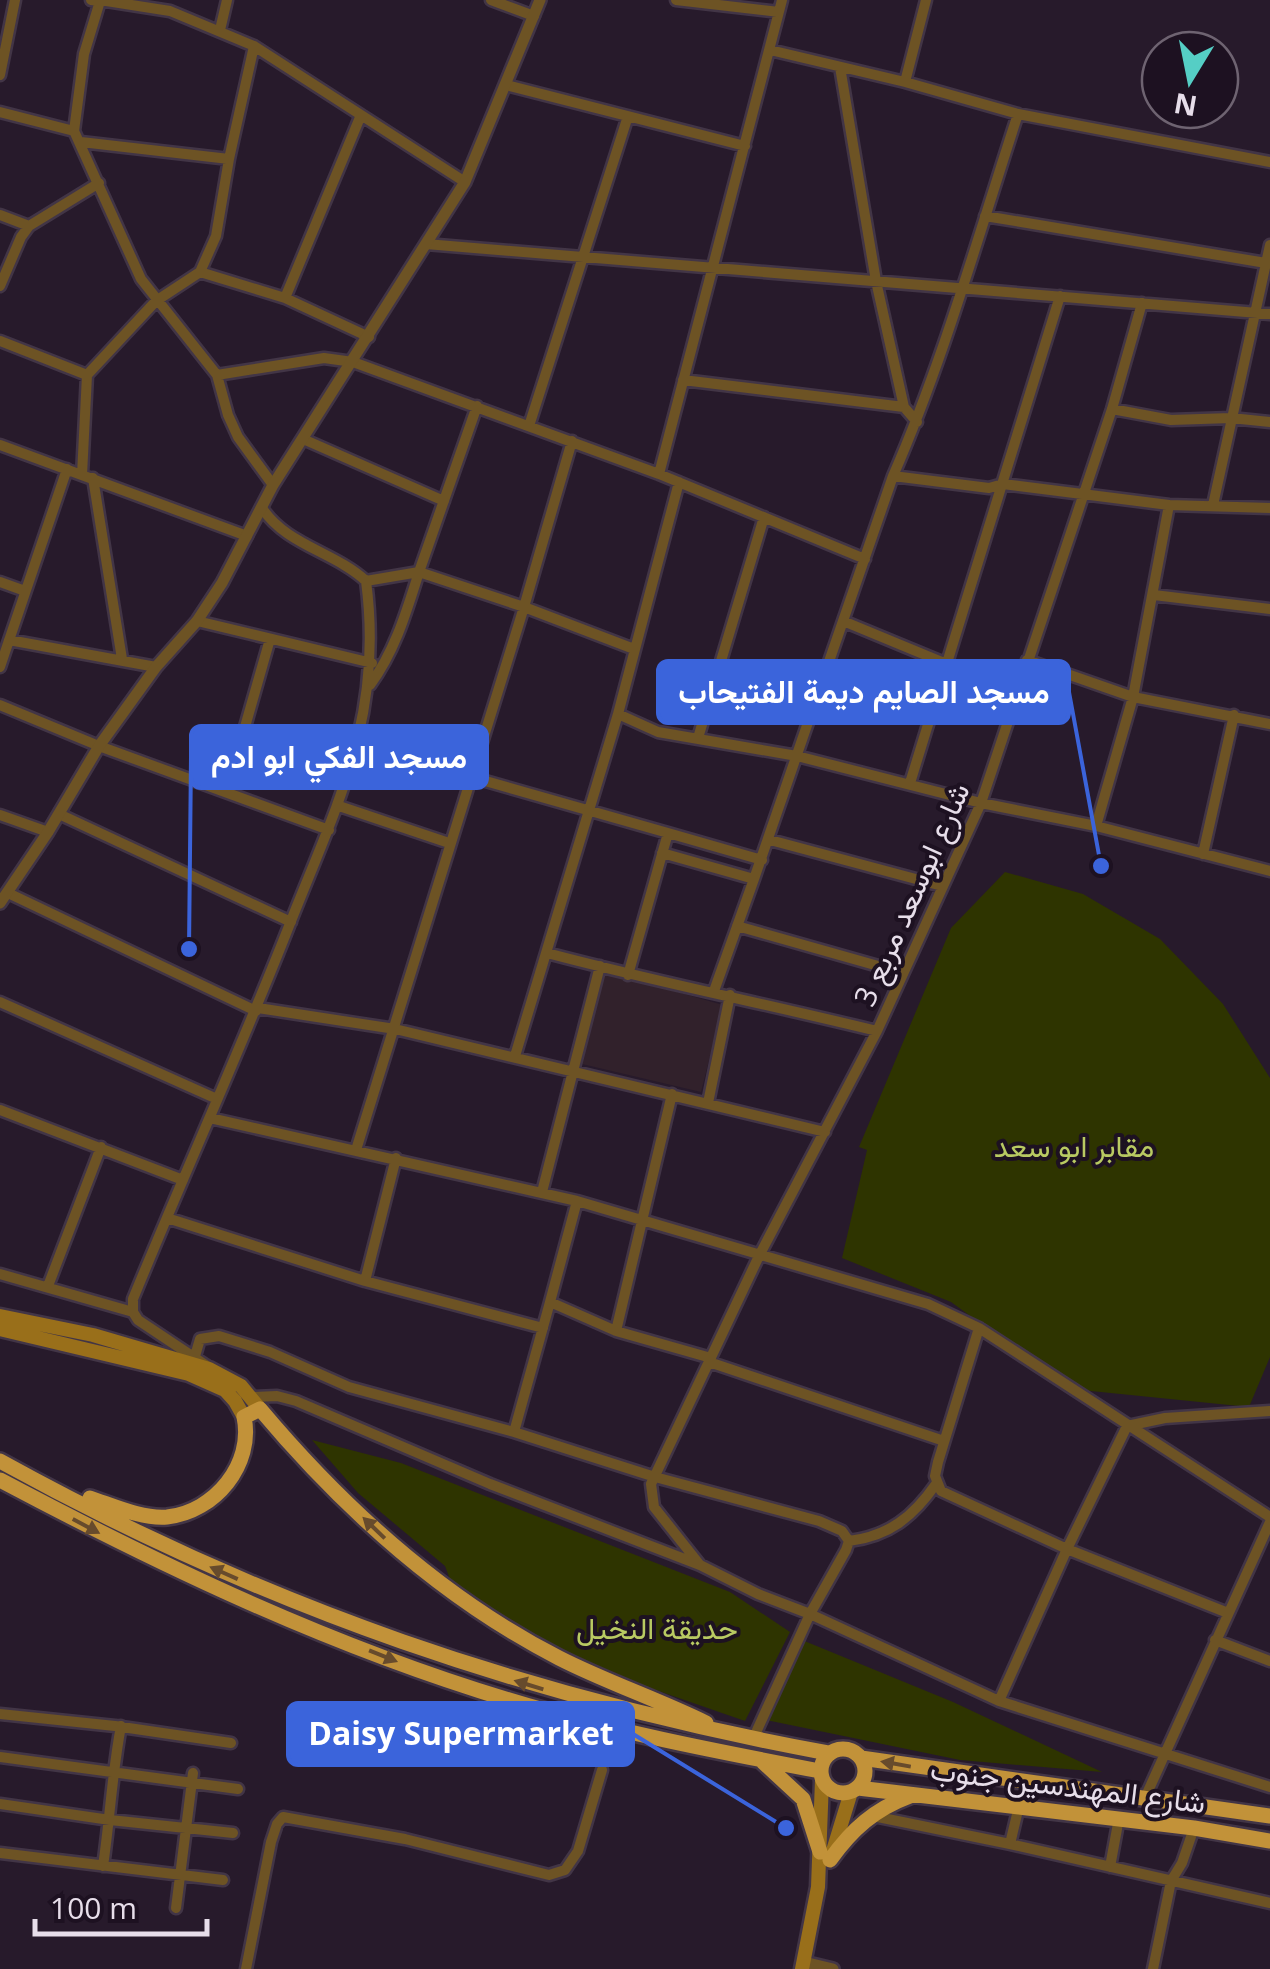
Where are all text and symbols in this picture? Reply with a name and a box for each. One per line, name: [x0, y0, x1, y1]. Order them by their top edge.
north arrow: [1140, 30, 1240, 130]
text: N: [1171, 85, 1200, 126]
callout: مسجد الصايم ديمة الفتيحاب: [658, 661, 1069, 723]
text: مسجد الصايم ديمة الفتيحاب: [678, 669, 1050, 713]
callout: مسجد الفكي ابو ادم: [191, 726, 487, 788]
text: مسجد الفكي ابو ادم: [211, 734, 467, 784]
street label: شارع ابوسعد مربع 3: [843, 776, 980, 1013]
park label: مقابر ابو سعد: [994, 1125, 1154, 1166]
one-way arrow: [72, 1516, 100, 1534]
one-way arrow: [362, 1517, 386, 1540]
one-way arrow: [209, 1564, 238, 1581]
park label: حديقة النخيل: [576, 1607, 738, 1648]
one-way arrow: [368, 1648, 398, 1664]
one-way arrow: [514, 1676, 544, 1691]
callout: Daisy Supermarket: [288, 1703, 633, 1765]
text: Daisy Supermarket: [308, 1711, 614, 1754]
street label: شارع المهندسين جنوب: [928, 1748, 1208, 1823]
one-way arrow: [880, 1756, 911, 1771]
scale bar: [35, 1874, 208, 1936]
text: 100 m: [50, 1887, 137, 1928]

